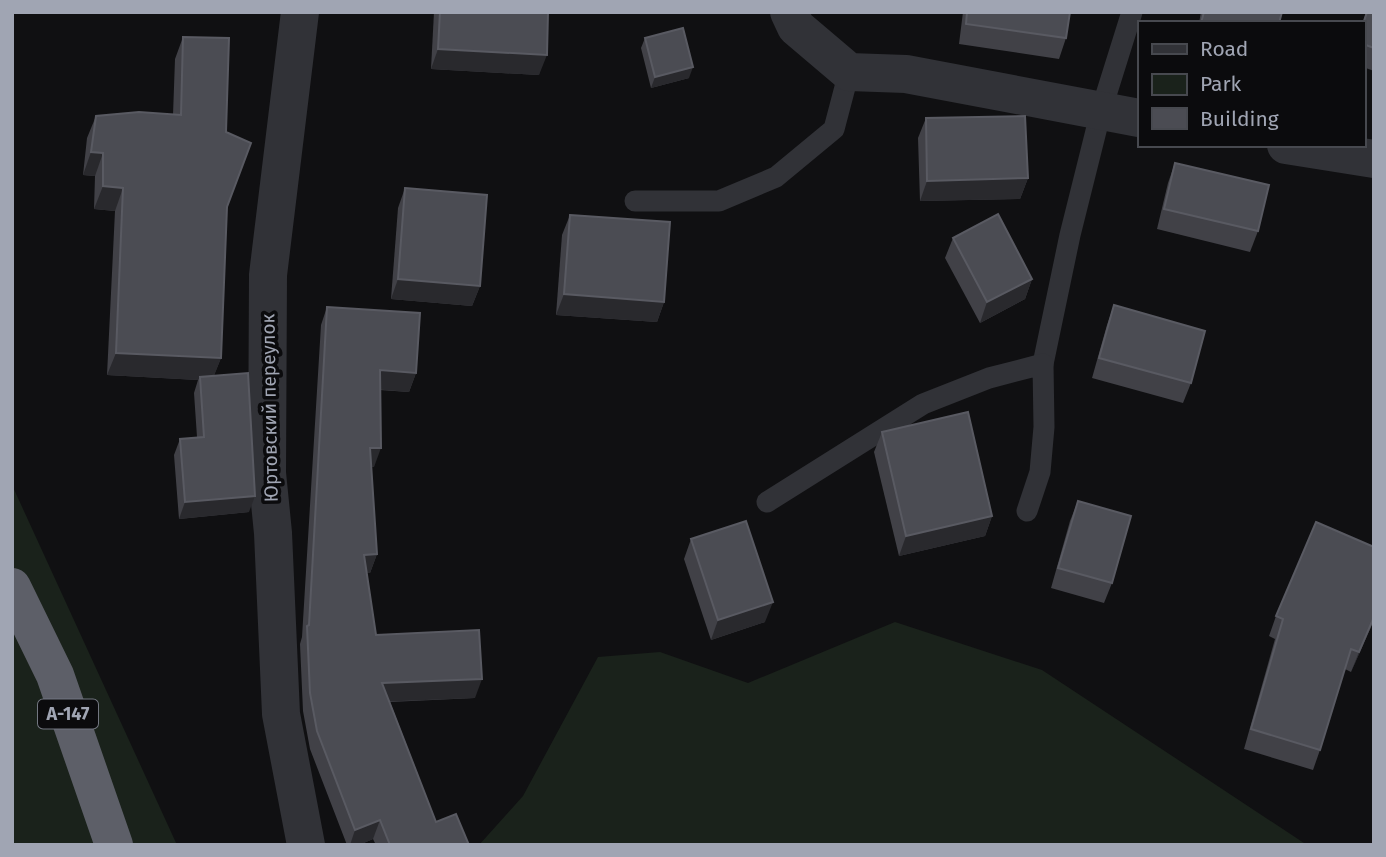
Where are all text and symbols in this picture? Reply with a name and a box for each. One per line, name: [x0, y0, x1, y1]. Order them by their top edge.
legend: [1138, 21, 1365, 147]
text: Road: [1200, 36, 1248, 62]
text: Park: [1200, 71, 1242, 97]
text: Building: [1200, 106, 1279, 132]
street label: Юртовский переулок: [256, 313, 283, 503]
road number: А-147: [38, 700, 98, 728]

